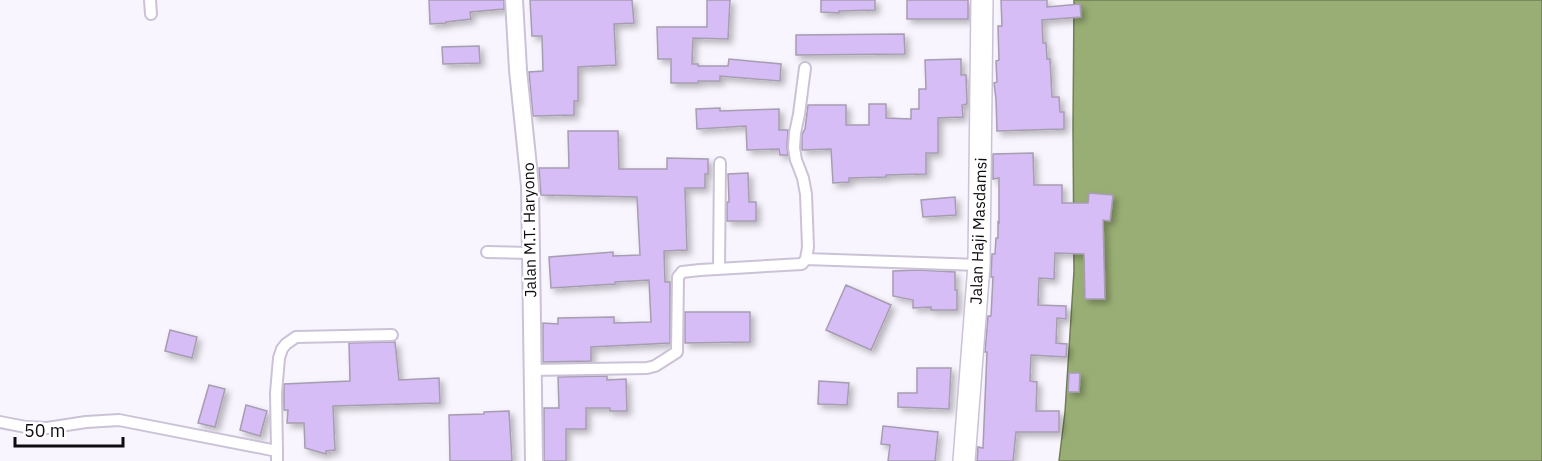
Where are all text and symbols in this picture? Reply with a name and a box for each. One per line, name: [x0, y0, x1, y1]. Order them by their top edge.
street label: Jalan Haji Masdamsi: [965, 157, 991, 305]
street label: Jalan M.T. Haryono: [518, 162, 540, 298]
scale bar: [15, 410, 123, 448]
text: 50 m: [24, 419, 66, 442]

